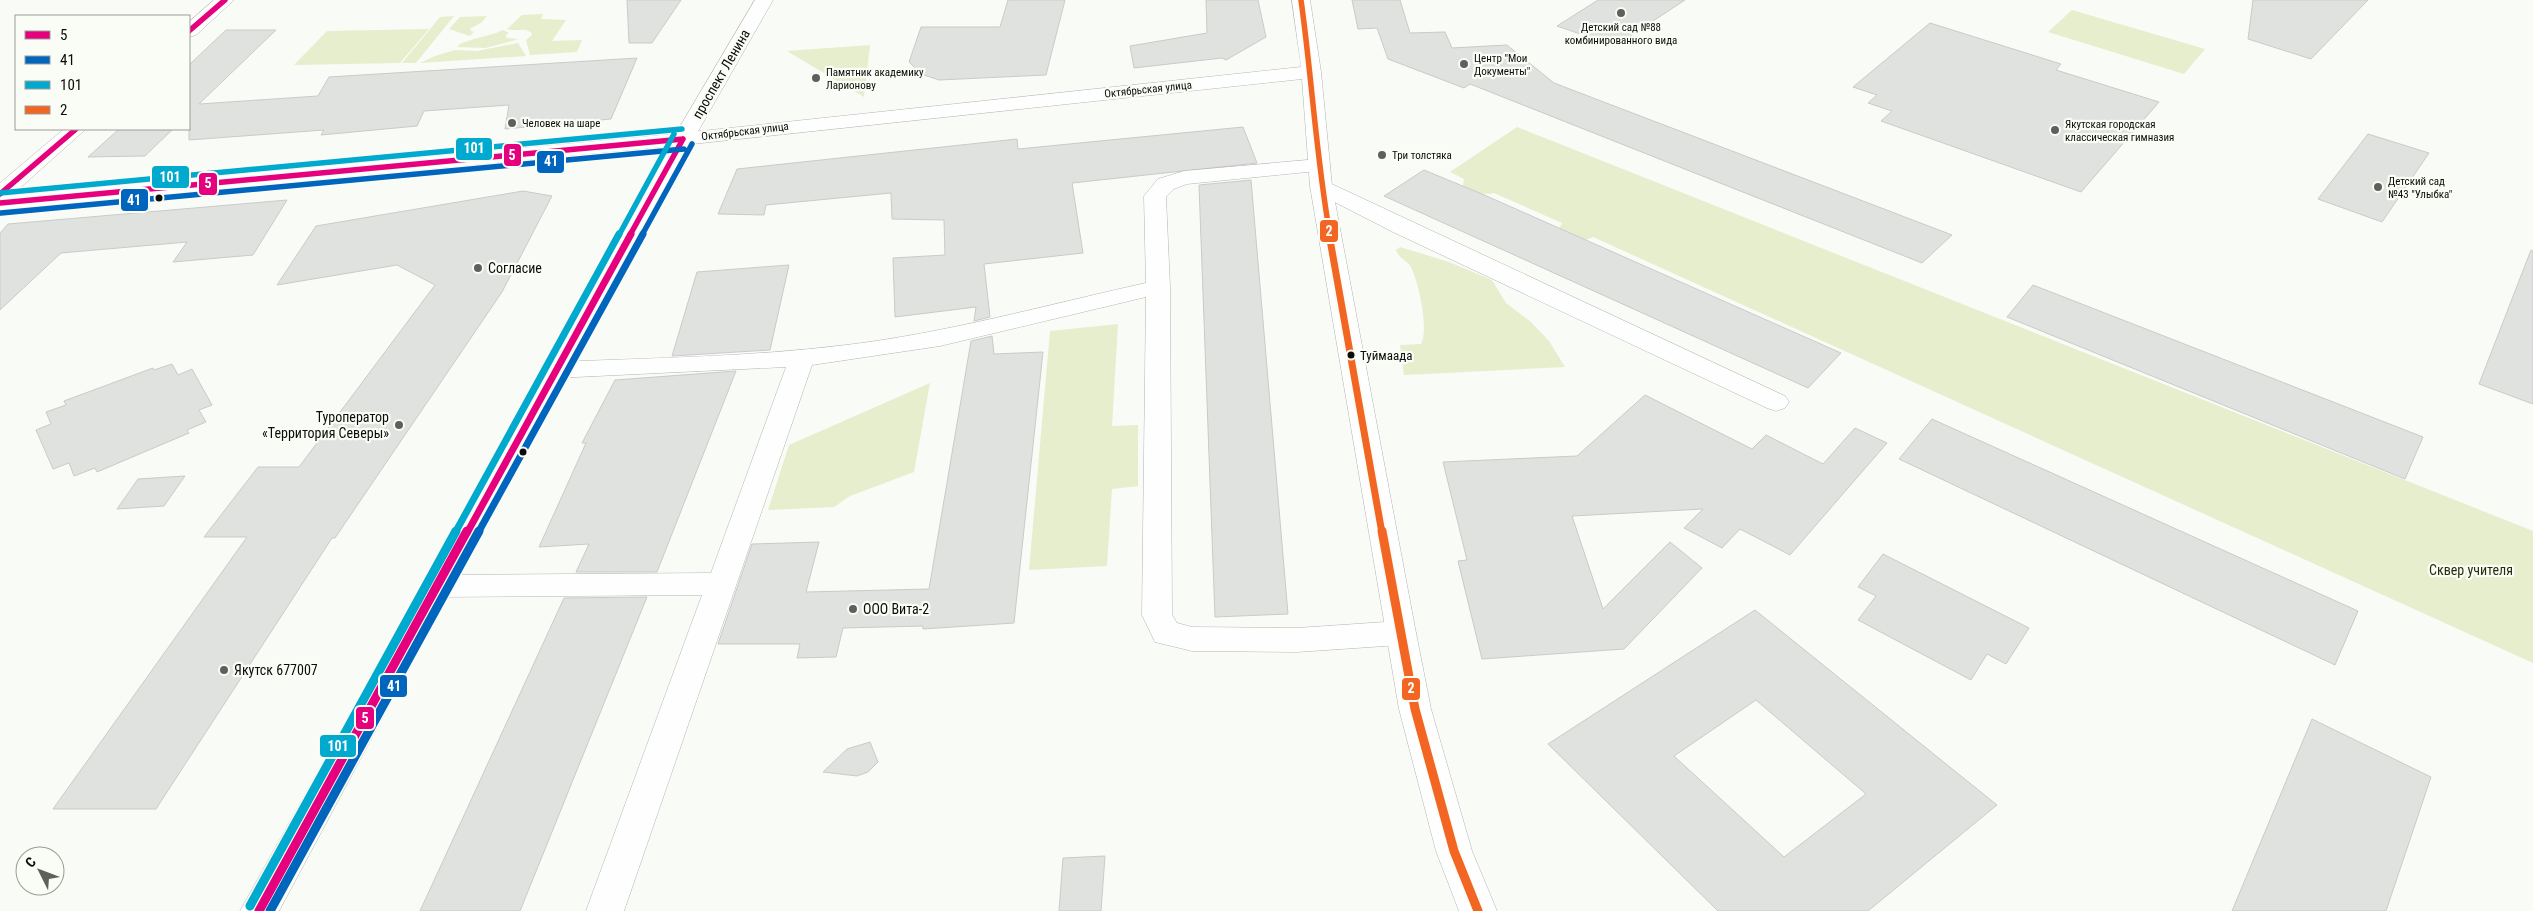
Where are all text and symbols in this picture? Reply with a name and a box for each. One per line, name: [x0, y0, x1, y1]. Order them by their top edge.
marker: Детский сад №88 комбинированного вида: [1615, 7, 1627, 19]
legend: [15, 15, 190, 130]
place label: Детский сад №88 комбинированного вида: [1565, 21, 1677, 47]
text: 5: [60, 26, 67, 44]
street label: проспект Ленина: [689, 27, 753, 121]
text: 41: [60, 51, 75, 69]
place label: Центр "Мои Документы": [1474, 52, 1530, 78]
marker: Центр "Мои Документы": [1458, 58, 1470, 70]
place label: Памятник академику Ларионову: [826, 66, 924, 92]
marker: Памятник академику Ларионову: [810, 72, 822, 84]
text: 101: [60, 76, 82, 94]
street label: Октябрьская улица: [1104, 78, 1192, 101]
text: 2: [60, 101, 67, 119]
marker: Человек на шаре: [506, 117, 518, 129]
place label: Человек на шаре: [522, 117, 600, 130]
place label: Якутская городская классическая гимназия: [2065, 118, 2174, 144]
street label: Октябрьская улица: [701, 120, 789, 143]
marker: Якутская городская классическая гимназия: [2049, 124, 2061, 136]
line badge: 101: [455, 137, 493, 161]
text: 101: [463, 140, 485, 156]
line badge: 5: [503, 143, 522, 167]
text: 5: [508, 147, 516, 163]
marker: Три толстяка: [1376, 149, 1388, 161]
place label: Три толстяка: [1392, 149, 1452, 162]
line badge: 41: [536, 150, 565, 174]
text: 41: [544, 153, 558, 169]
line badge: 101: [151, 165, 190, 189]
text: 101: [159, 169, 181, 185]
line badge: 5: [198, 172, 218, 196]
text: 5: [204, 175, 212, 191]
place label: Детский сад №43 "Улыбка": [2388, 175, 2452, 201]
marker: Детский сад №43 "Улыбка": [2372, 181, 2384, 193]
line badge: 41: [120, 188, 149, 212]
text: 41: [127, 192, 141, 208]
unlabelled marker: [154, 193, 164, 203]
line badge: 2: [1319, 219, 1339, 243]
text: 2: [1325, 223, 1333, 239]
place label: Согласие: [488, 260, 542, 276]
marker: Согласие: [472, 262, 484, 274]
place label: Туймаада: [1360, 348, 1412, 363]
marker: Туймаада: [1346, 350, 1356, 360]
place label: Туроператор «Территория Северы»: [262, 409, 389, 441]
marker: Туроператор «Территория Северы»: [393, 419, 405, 431]
unlabelled marker: [518, 447, 528, 457]
park label: Сквер учителя: [2429, 562, 2513, 578]
place label: ООО Вита-2: [863, 601, 929, 617]
marker: ООО Вита-2: [847, 603, 859, 615]
place label: Якутск 677007: [234, 662, 318, 678]
marker: Якутск 677007: [218, 664, 230, 676]
line badge: 41: [379, 674, 408, 698]
line badge: 2: [1401, 677, 1421, 701]
text: 41: [387, 678, 401, 694]
text: 2: [1407, 680, 1415, 696]
line badge: 5: [355, 706, 375, 730]
text: 5: [361, 710, 369, 726]
line badge: 101: [319, 734, 357, 758]
text: 101: [327, 738, 349, 754]
north arrow: [15, 846, 65, 896]
text: С: [22, 854, 39, 871]

